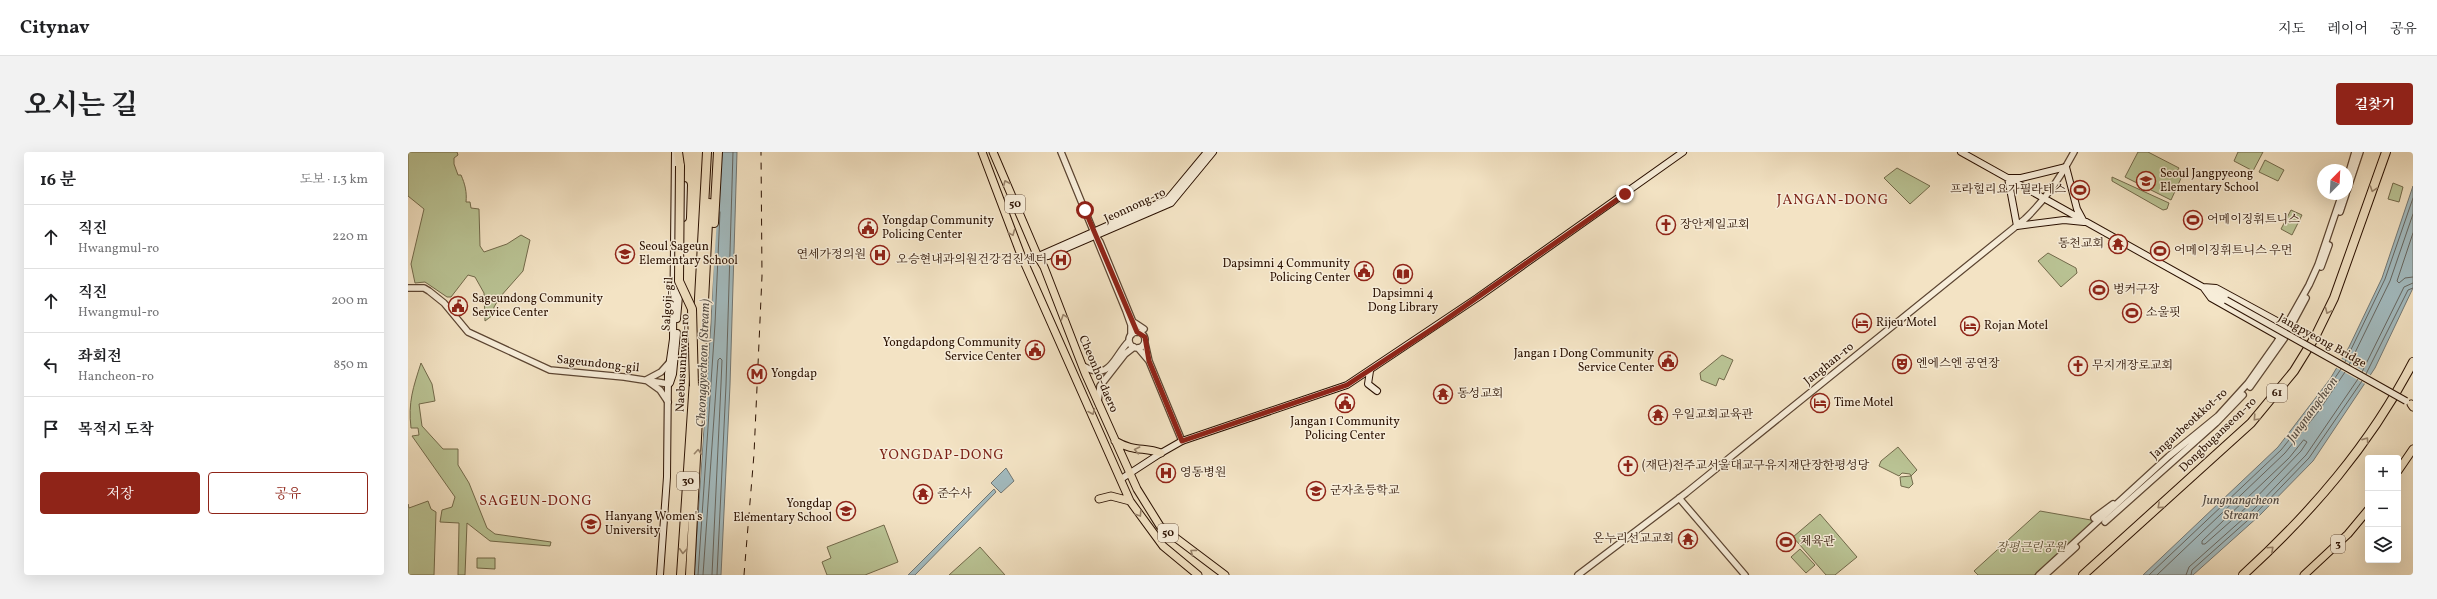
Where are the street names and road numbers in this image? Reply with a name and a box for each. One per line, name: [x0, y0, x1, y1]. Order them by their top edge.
street label: Jeonnong-ro: [1101, 185, 1169, 227]
road number: 50: [1005, 195, 1025, 213]
street label: Salgoji-gil: [659, 276, 677, 331]
street label: Jangpyeong Bridge: [2275, 310, 2369, 372]
street label: Naebusunhwan-ro: [672, 313, 694, 413]
street label: Cheonho-daero: [1074, 333, 1122, 415]
street label: Janghan-ro: [1801, 339, 1857, 389]
street label: Sageundong-gil: [556, 352, 641, 376]
road number: 61: [2267, 384, 2287, 402]
street label: Janganbeotkkot-ro: [2147, 385, 2231, 463]
street label: Dongbuganseon-ro: [2176, 394, 2260, 476]
road number: 30: [677, 472, 699, 490]
road number: 50: [1158, 524, 1178, 542]
road number: 3: [2331, 535, 2345, 553]

